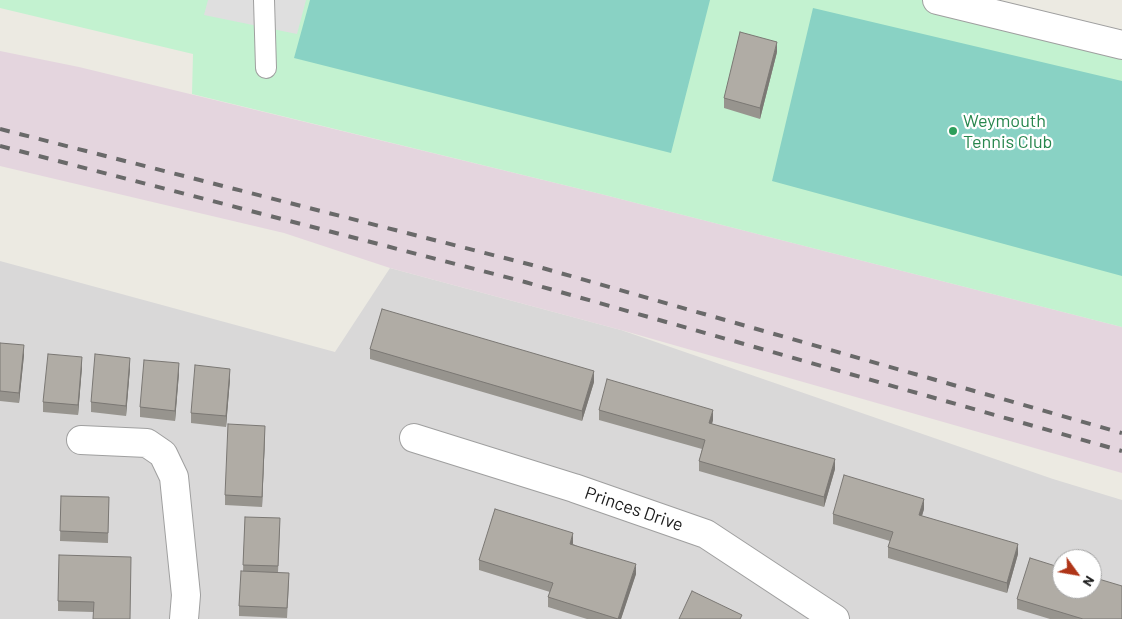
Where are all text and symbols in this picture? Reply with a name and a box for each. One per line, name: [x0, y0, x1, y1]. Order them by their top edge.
place label: Weymouth Tennis Club: [963, 110, 1052, 152]
marker: Weymouth Tennis Club: [947, 125, 959, 137]
street label: Princes Drive: [582, 482, 686, 536]
north arrow: [1052, 549, 1102, 599]
text: N: [1080, 573, 1099, 590]

